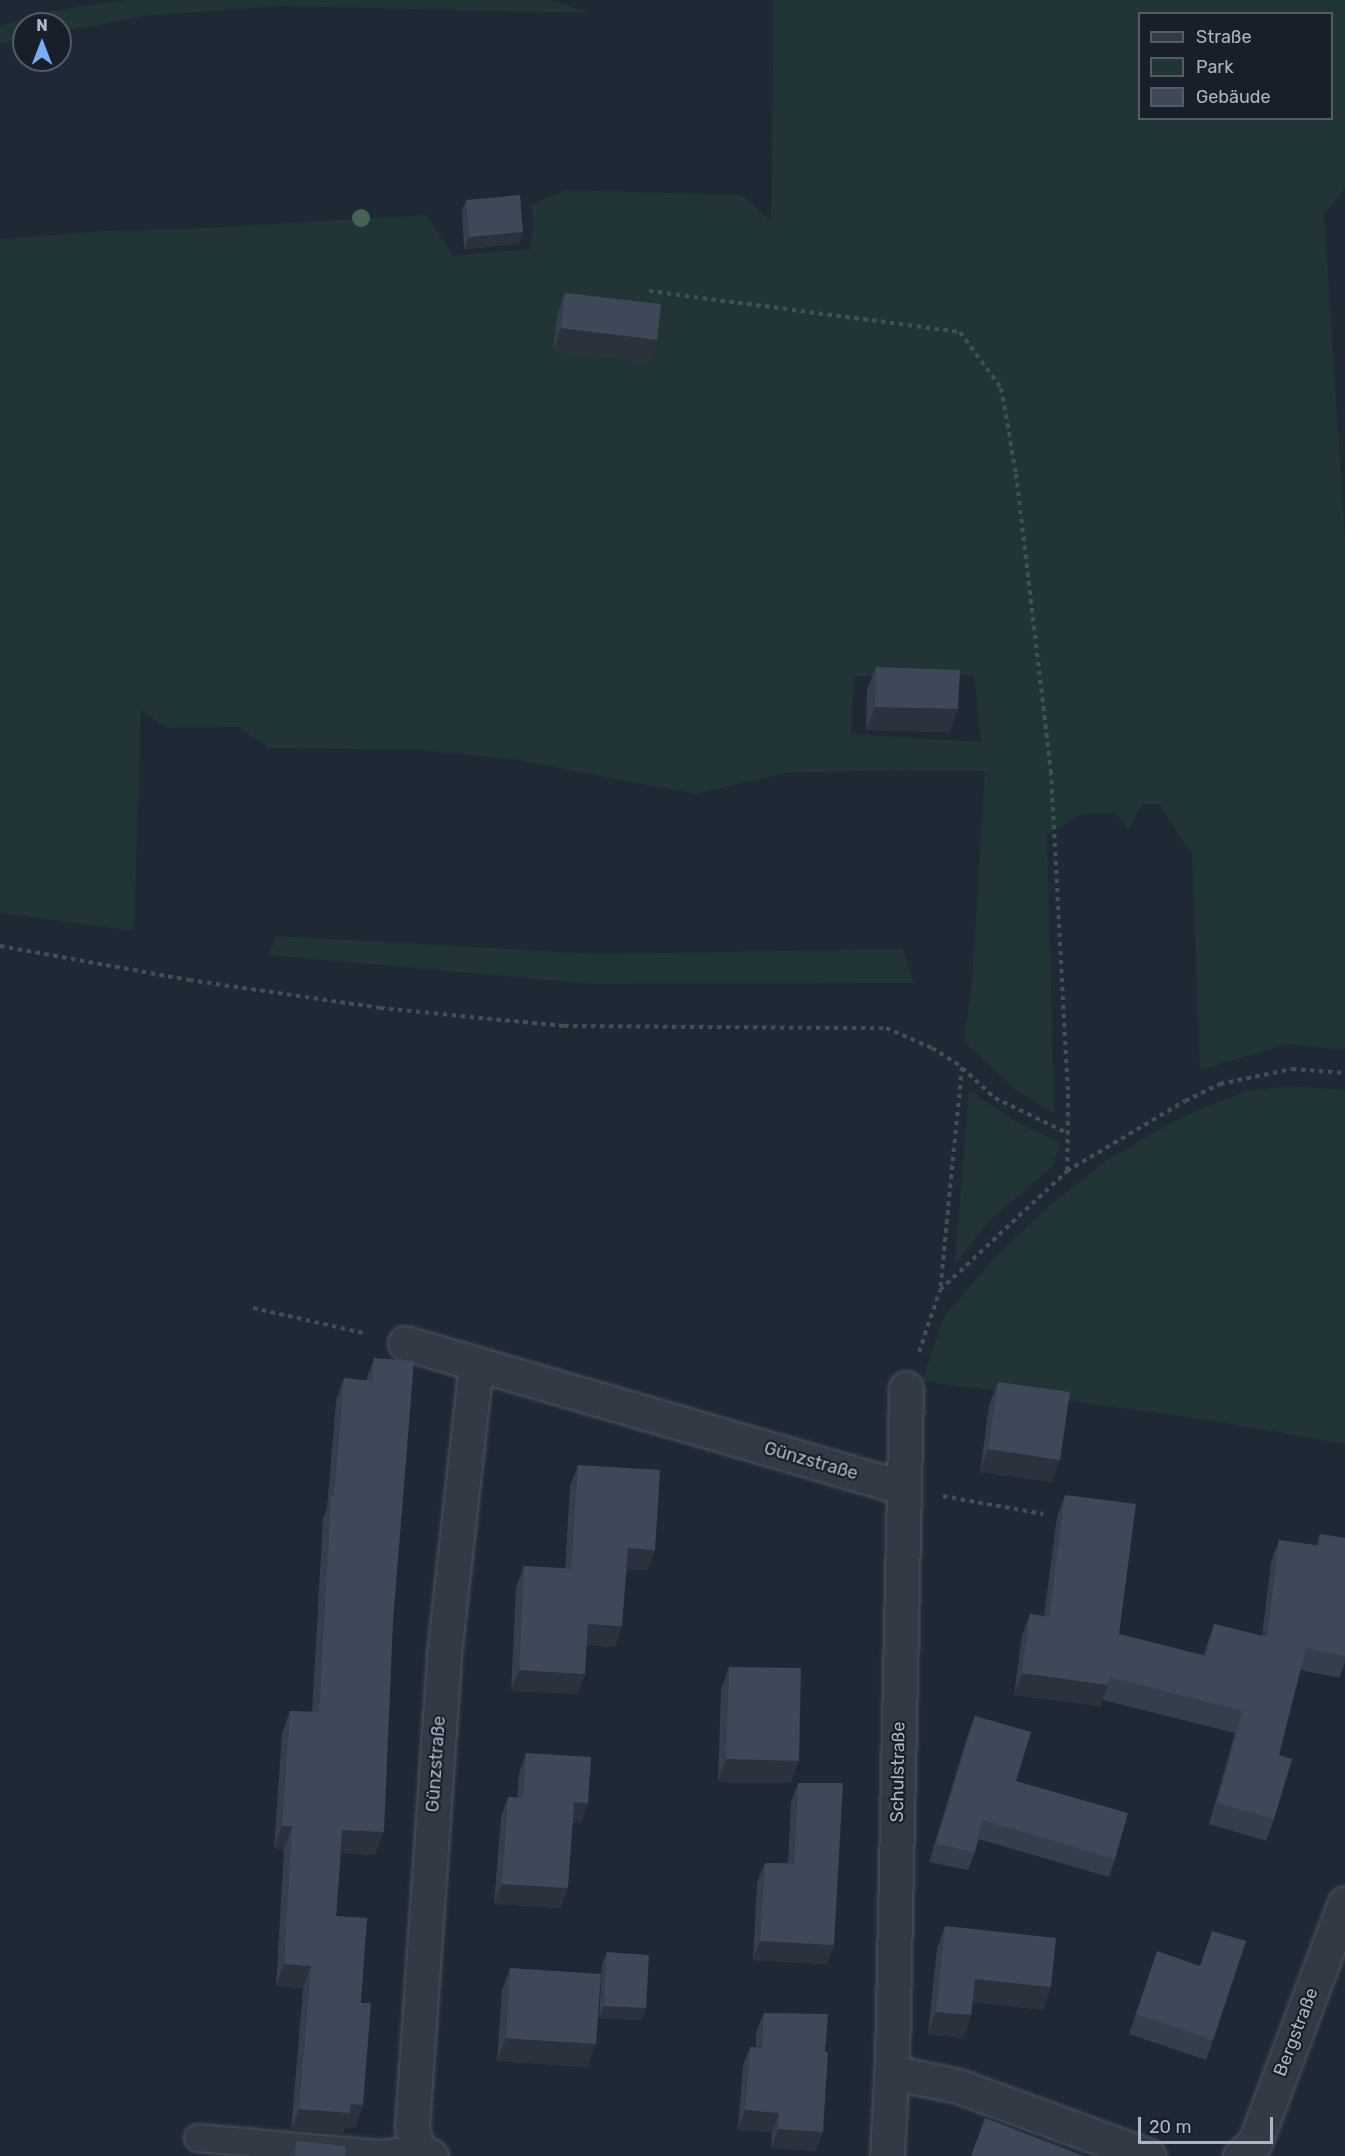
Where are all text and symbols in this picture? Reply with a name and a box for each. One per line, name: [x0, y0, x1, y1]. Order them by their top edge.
north arrow: [12, 12, 72, 72]
legend: [1138, 12, 1333, 120]
text: N: [36, 16, 48, 35]
text: Straße: [1196, 26, 1252, 48]
text: Park: [1196, 56, 1233, 78]
text: Gebäude: [1196, 86, 1271, 108]
street label: Günzstraße: [762, 1437, 860, 1485]
street label: Günzstraße: [422, 1715, 450, 1813]
street label: Schulstraße: [886, 1721, 910, 1823]
street label: Bergstraße: [1269, 1985, 1323, 2079]
scale bar: [1141, 2105, 1276, 2143]
text: 20 m: [1149, 2116, 1191, 2138]

